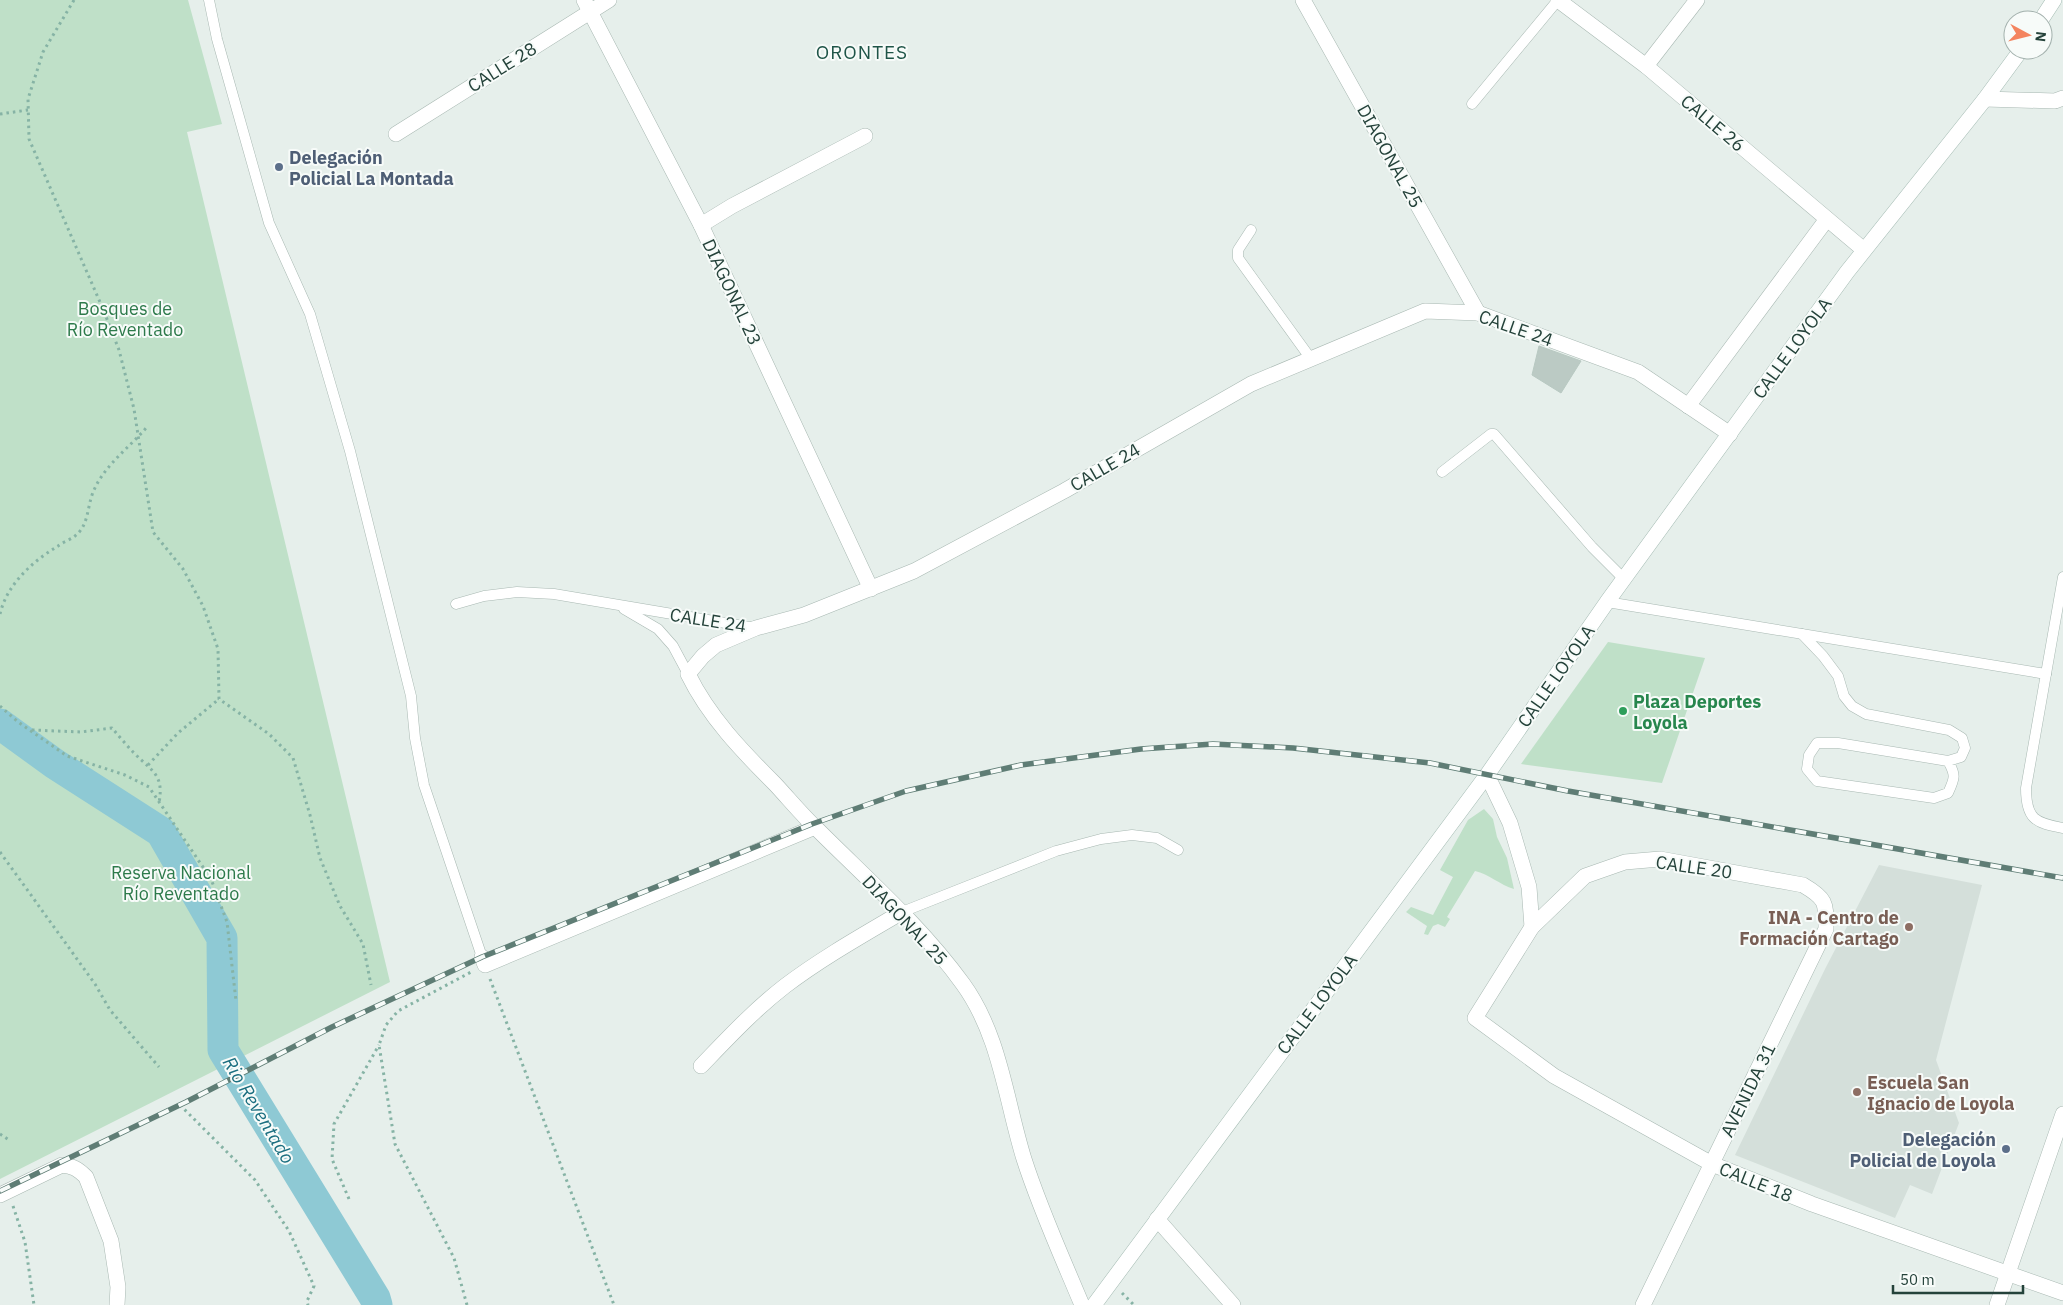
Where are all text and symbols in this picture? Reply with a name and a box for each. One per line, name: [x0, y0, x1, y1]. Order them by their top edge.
north arrow: [2003, 10, 2053, 60]
text: N: [2031, 30, 2050, 43]
street label: CALLE 28: [463, 37, 541, 97]
district label: ORONTES: [816, 40, 908, 64]
street label: CALLE 26: [1676, 89, 1750, 157]
street label: DIAGONAL 25: [1352, 100, 1428, 212]
place label: Delegación Policial La Montada: [289, 146, 454, 190]
marker: Delegación Policial La Montada: [273, 161, 285, 173]
street label: DIAGONAL 23: [697, 235, 767, 349]
street label: CALLE LOYOLA: [1747, 292, 1837, 403]
park label: Bosques de Río Reventado: [67, 297, 183, 341]
street label: CALLE 24: [1476, 305, 1556, 351]
street label: CALLE 24: [1066, 438, 1144, 496]
street label: CALLE 24: [668, 603, 748, 637]
street label: CALLE LOYOLA: [1512, 620, 1600, 732]
place label: Plaza Deportes Loyola: [1633, 690, 1761, 734]
marker: Plaza Deportes Loyola: [1617, 705, 1629, 717]
street label: CALLE 20: [1654, 850, 1734, 884]
park label: Reserva Nacional Río Reventado: [111, 861, 251, 905]
street label: DIAGONAL 25: [857, 870, 953, 970]
place label: INA - Centro de Formación Cartago: [1739, 906, 1899, 950]
marker: INA - Centro de Formación Cartago: [1903, 921, 1915, 933]
street label: CALLE LOYOLA: [1272, 949, 1363, 1059]
street label: AVENIDA 31: [1715, 1039, 1781, 1141]
water label: Rio Reventado: [218, 1052, 300, 1168]
place label: Escuela San Ignacio de Loyola: [1867, 1071, 2015, 1115]
marker: Escuela San Ignacio de Loyola: [1851, 1086, 1863, 1098]
place label: Delegación Policial de Loyola: [1849, 1128, 1996, 1172]
marker: Delegación Policial de Loyola: [2000, 1143, 2012, 1155]
street label: CALLE 18: [1716, 1157, 1796, 1207]
scale bar: [1893, 1262, 2023, 1294]
text: 50 m: [1900, 1270, 1935, 1289]

